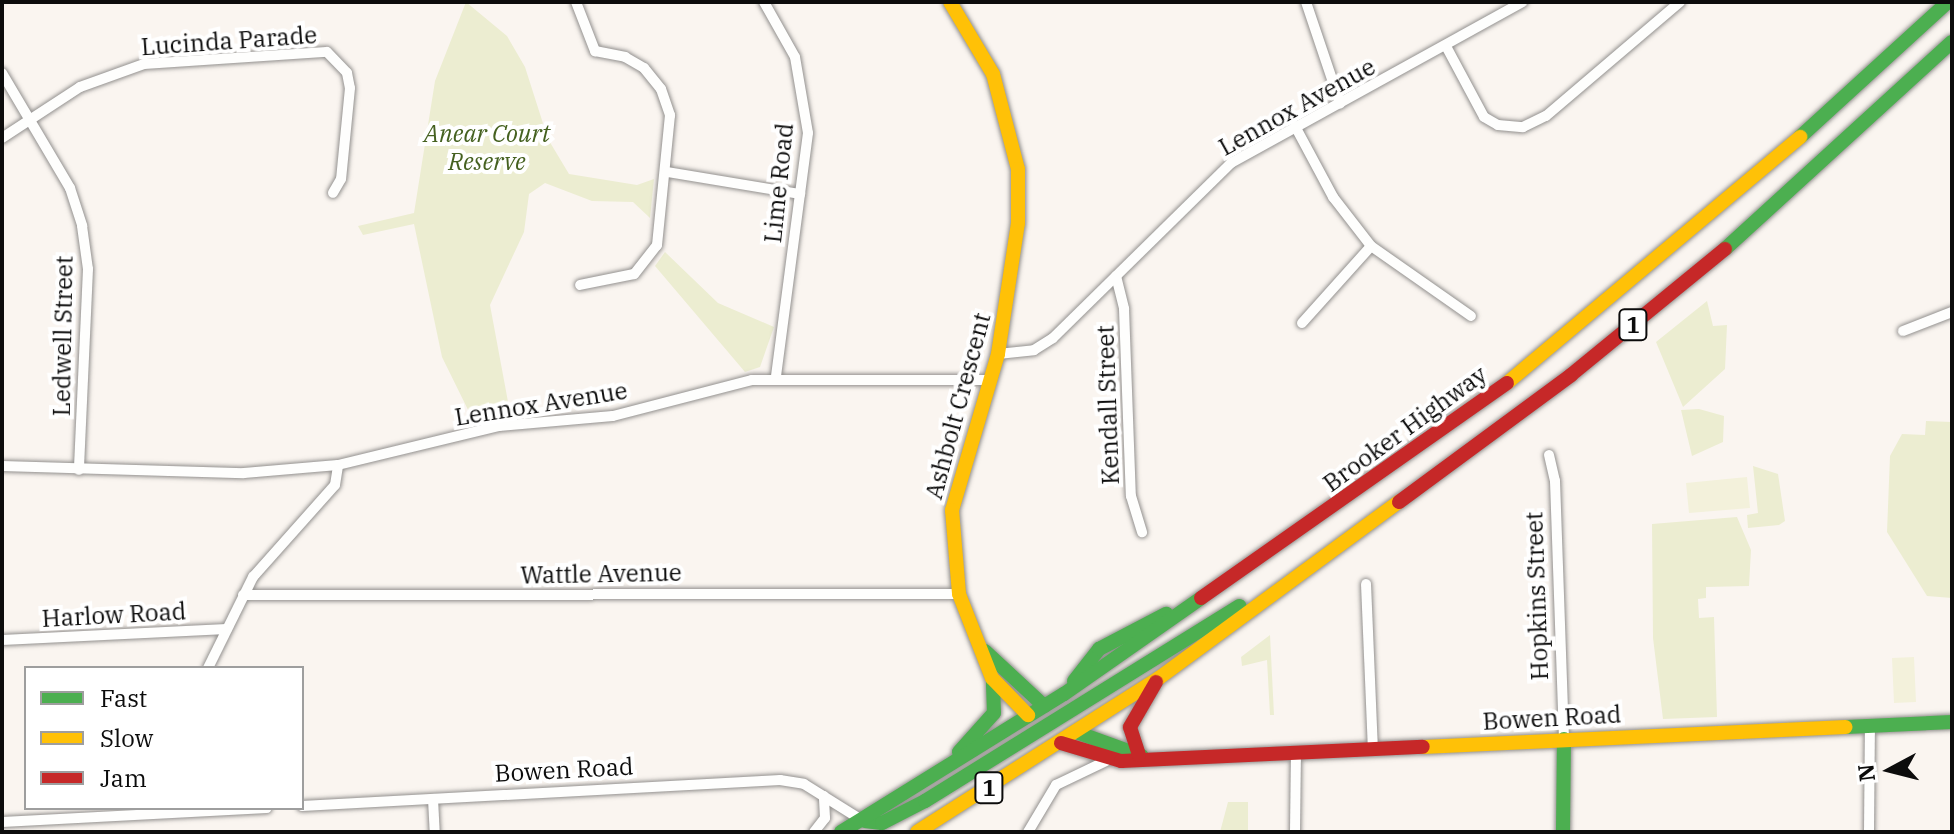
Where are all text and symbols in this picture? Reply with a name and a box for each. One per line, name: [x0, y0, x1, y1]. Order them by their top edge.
street label: Lucinda Parade: [140, 20, 318, 62]
street label: Lennox Avenue: [1214, 52, 1380, 162]
park label: Anear Court Reserve: [424, 120, 550, 176]
street label: Lime Road: [758, 122, 800, 244]
street label: Ledwell Street: [47, 255, 79, 417]
road number: 1: [1617, 307, 1649, 343]
street label: Ashbolt Crescent: [919, 310, 997, 502]
street label: Kendall Street: [1091, 325, 1125, 485]
street label: Brooker Highway: [1318, 360, 1492, 498]
street label: Lennox Avenue: [453, 376, 629, 432]
street label: Hopkins Street: [1520, 511, 1554, 681]
street label: Wattle Avenue: [520, 558, 682, 590]
street label: Harlow Road: [41, 597, 187, 633]
legend: [24, 666, 304, 810]
text: Fast: [100, 682, 147, 714]
street label: Bowen Road: [1482, 700, 1622, 736]
text: Slow: [100, 722, 153, 754]
north arrow: [1850, 730, 1930, 810]
street label: Bowen Road: [494, 752, 634, 788]
text: Jam: [100, 762, 147, 794]
text: N: [1850, 763, 1881, 783]
road number: 1: [973, 770, 1005, 806]

